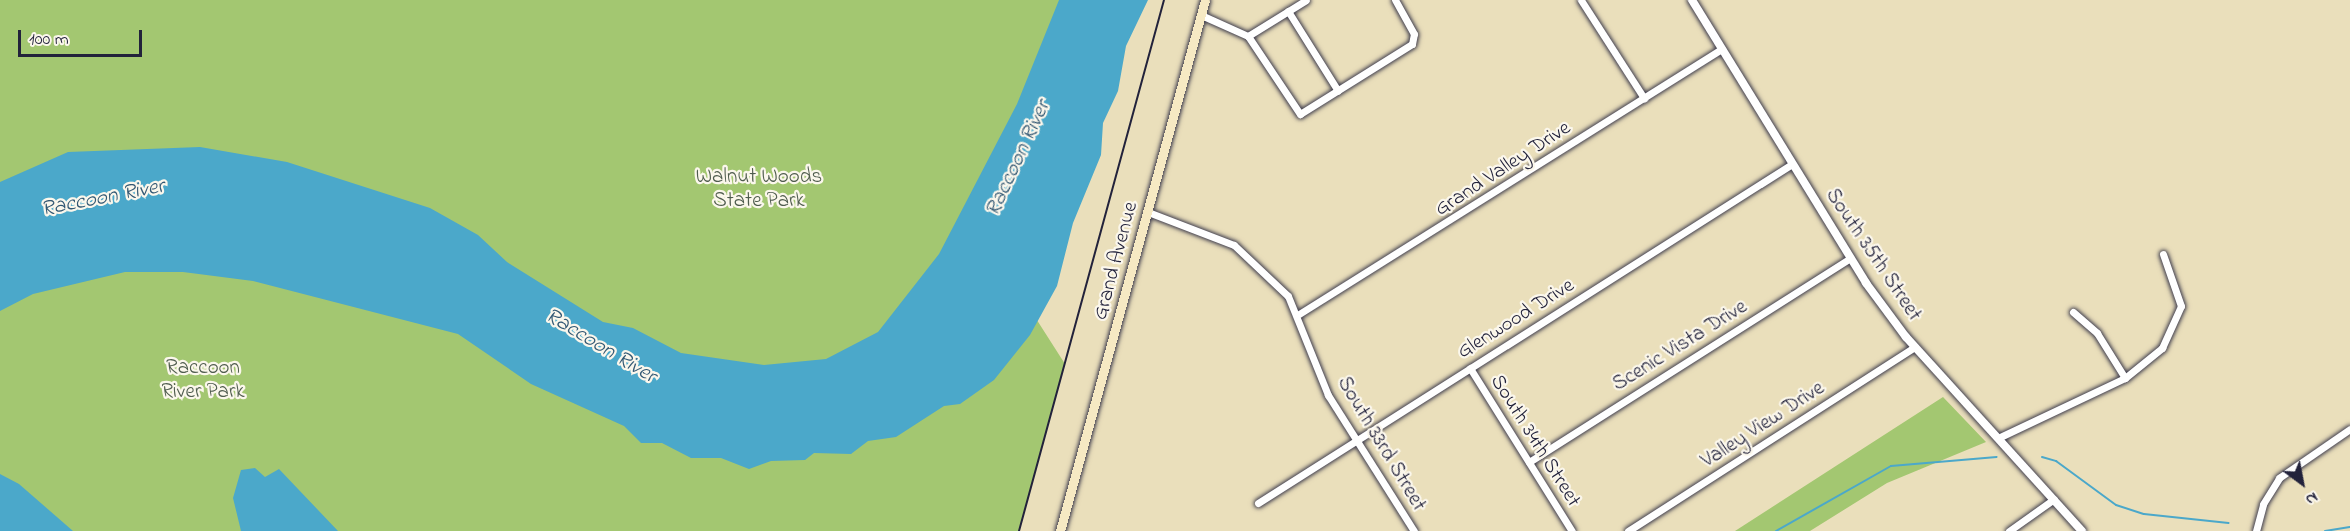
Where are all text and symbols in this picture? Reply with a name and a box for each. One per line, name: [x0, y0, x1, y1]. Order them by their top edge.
scale bar: [21, 18, 146, 56]
text: 100 m: [29, 27, 69, 53]
water label: Raccoon River: [981, 97, 1057, 221]
street label: Grand Valley Drive: [1430, 116, 1576, 222]
park label: Walnut Woods State Park: [696, 164, 822, 214]
water label: Raccoon River: [39, 174, 167, 224]
street label: South 35th Street: [1819, 184, 1927, 326]
street label: Grand Avenue: [1088, 199, 1144, 323]
street label: Glenwood Drive: [1453, 273, 1579, 365]
street label: Scenic Vista Drive: [1608, 295, 1752, 397]
water label: Raccoon River: [540, 304, 660, 390]
park label: Raccoon River Park: [161, 355, 245, 405]
street label: South 34th Street: [1484, 370, 1586, 512]
street label: South 33rd Street: [1331, 372, 1431, 516]
street label: Valley View Drive: [1697, 376, 1829, 474]
north arrow: [2272, 453, 2332, 513]
text: N: [2301, 485, 2322, 511]

